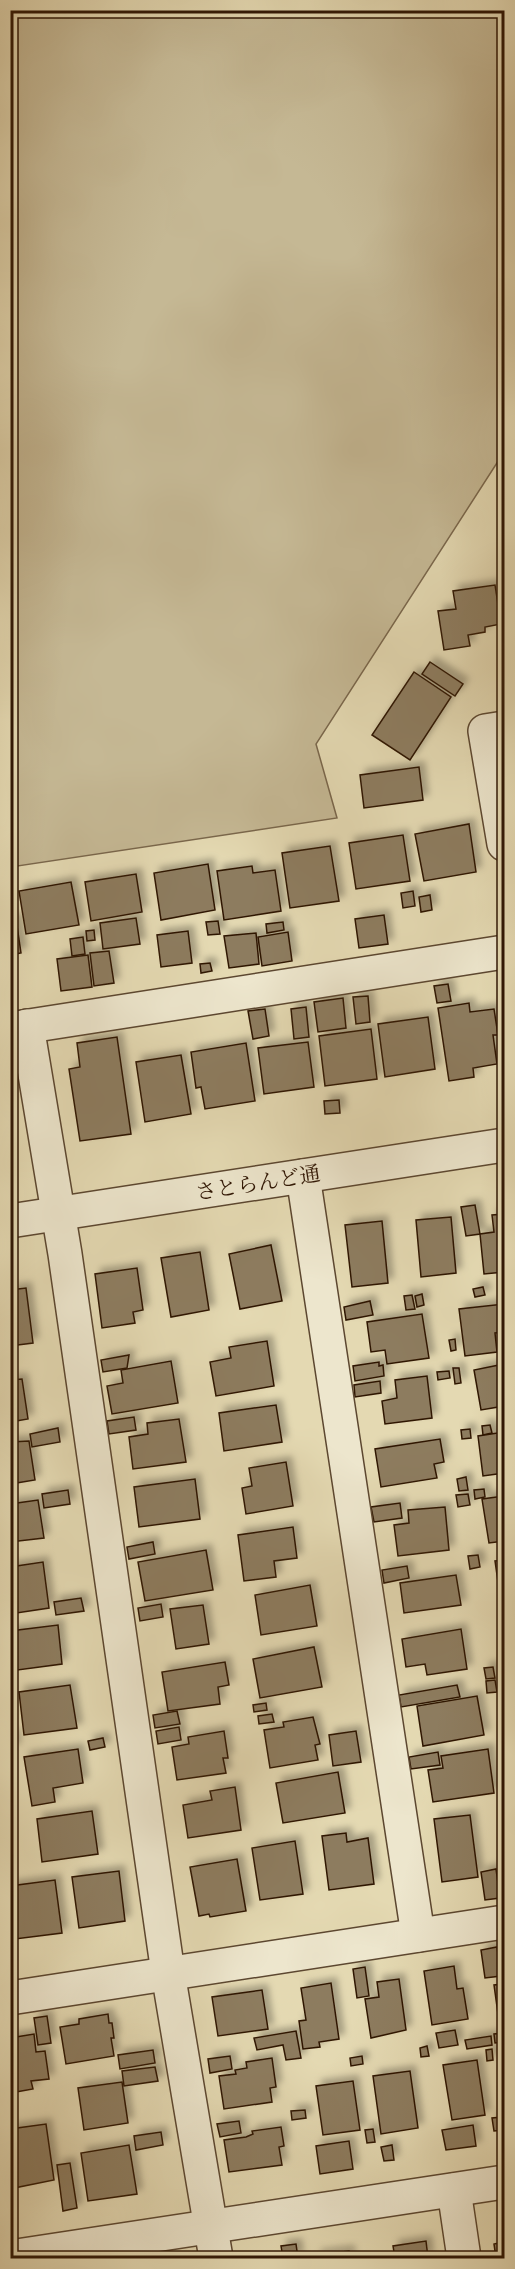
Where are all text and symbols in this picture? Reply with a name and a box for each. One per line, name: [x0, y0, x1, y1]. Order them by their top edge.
street label: さとらんど通: [194, 1162, 322, 1205]

